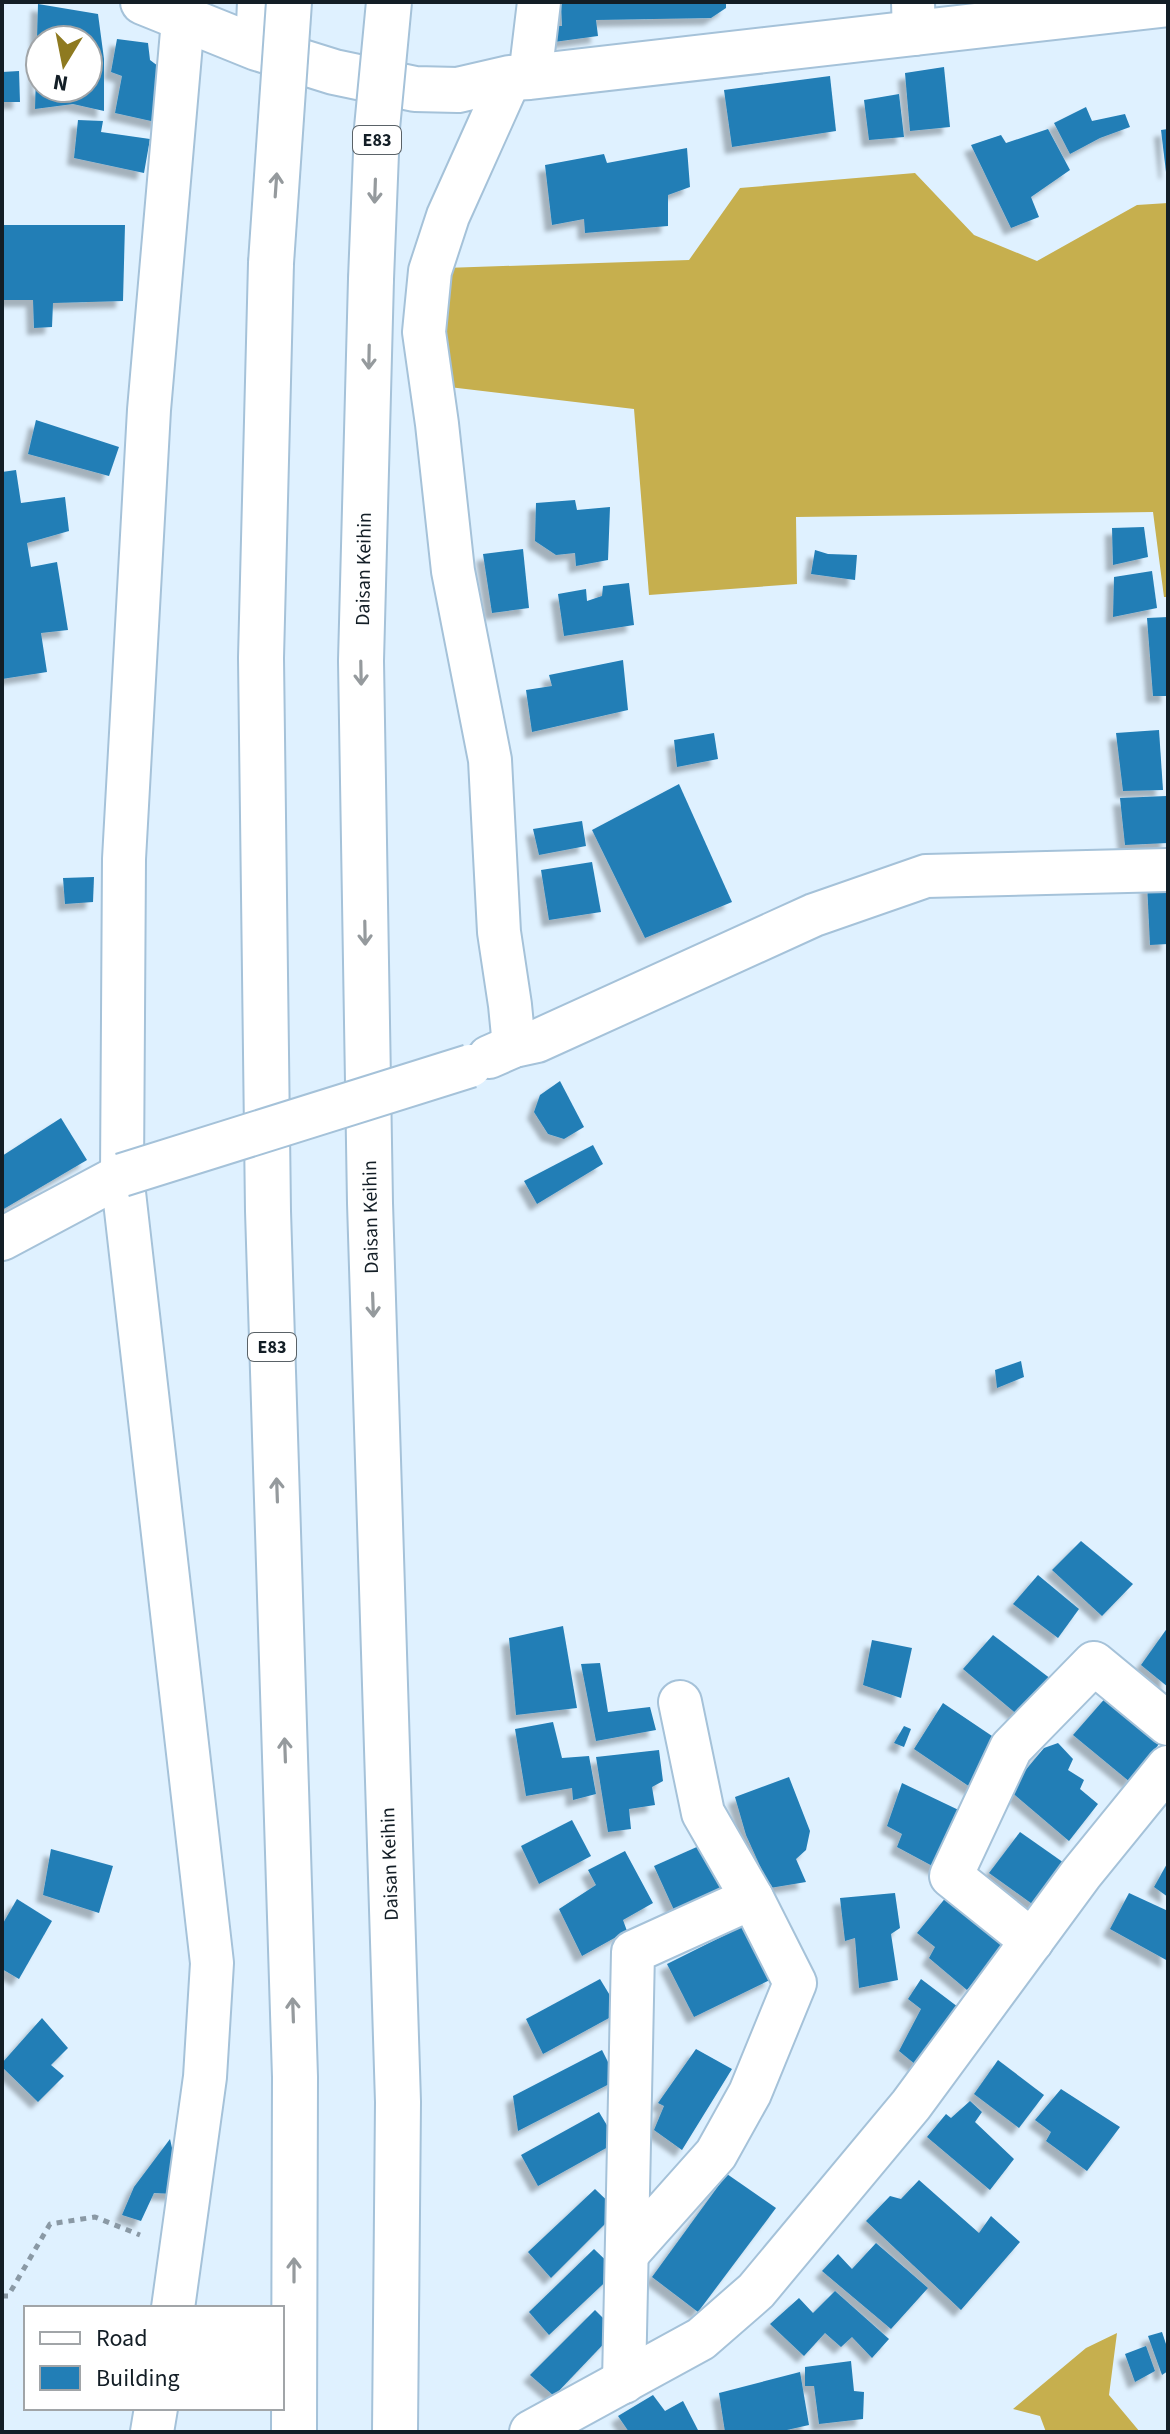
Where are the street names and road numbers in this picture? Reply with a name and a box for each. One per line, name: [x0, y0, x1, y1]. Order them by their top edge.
road number: E83: [353, 126, 401, 154]
street label: Daisan Keihin: [349, 512, 379, 626]
street label: Daisan Keihin: [356, 1160, 386, 1274]
road number: E83: [248, 1333, 296, 1361]
street label: Daisan Keihin: [374, 1807, 406, 1921]

